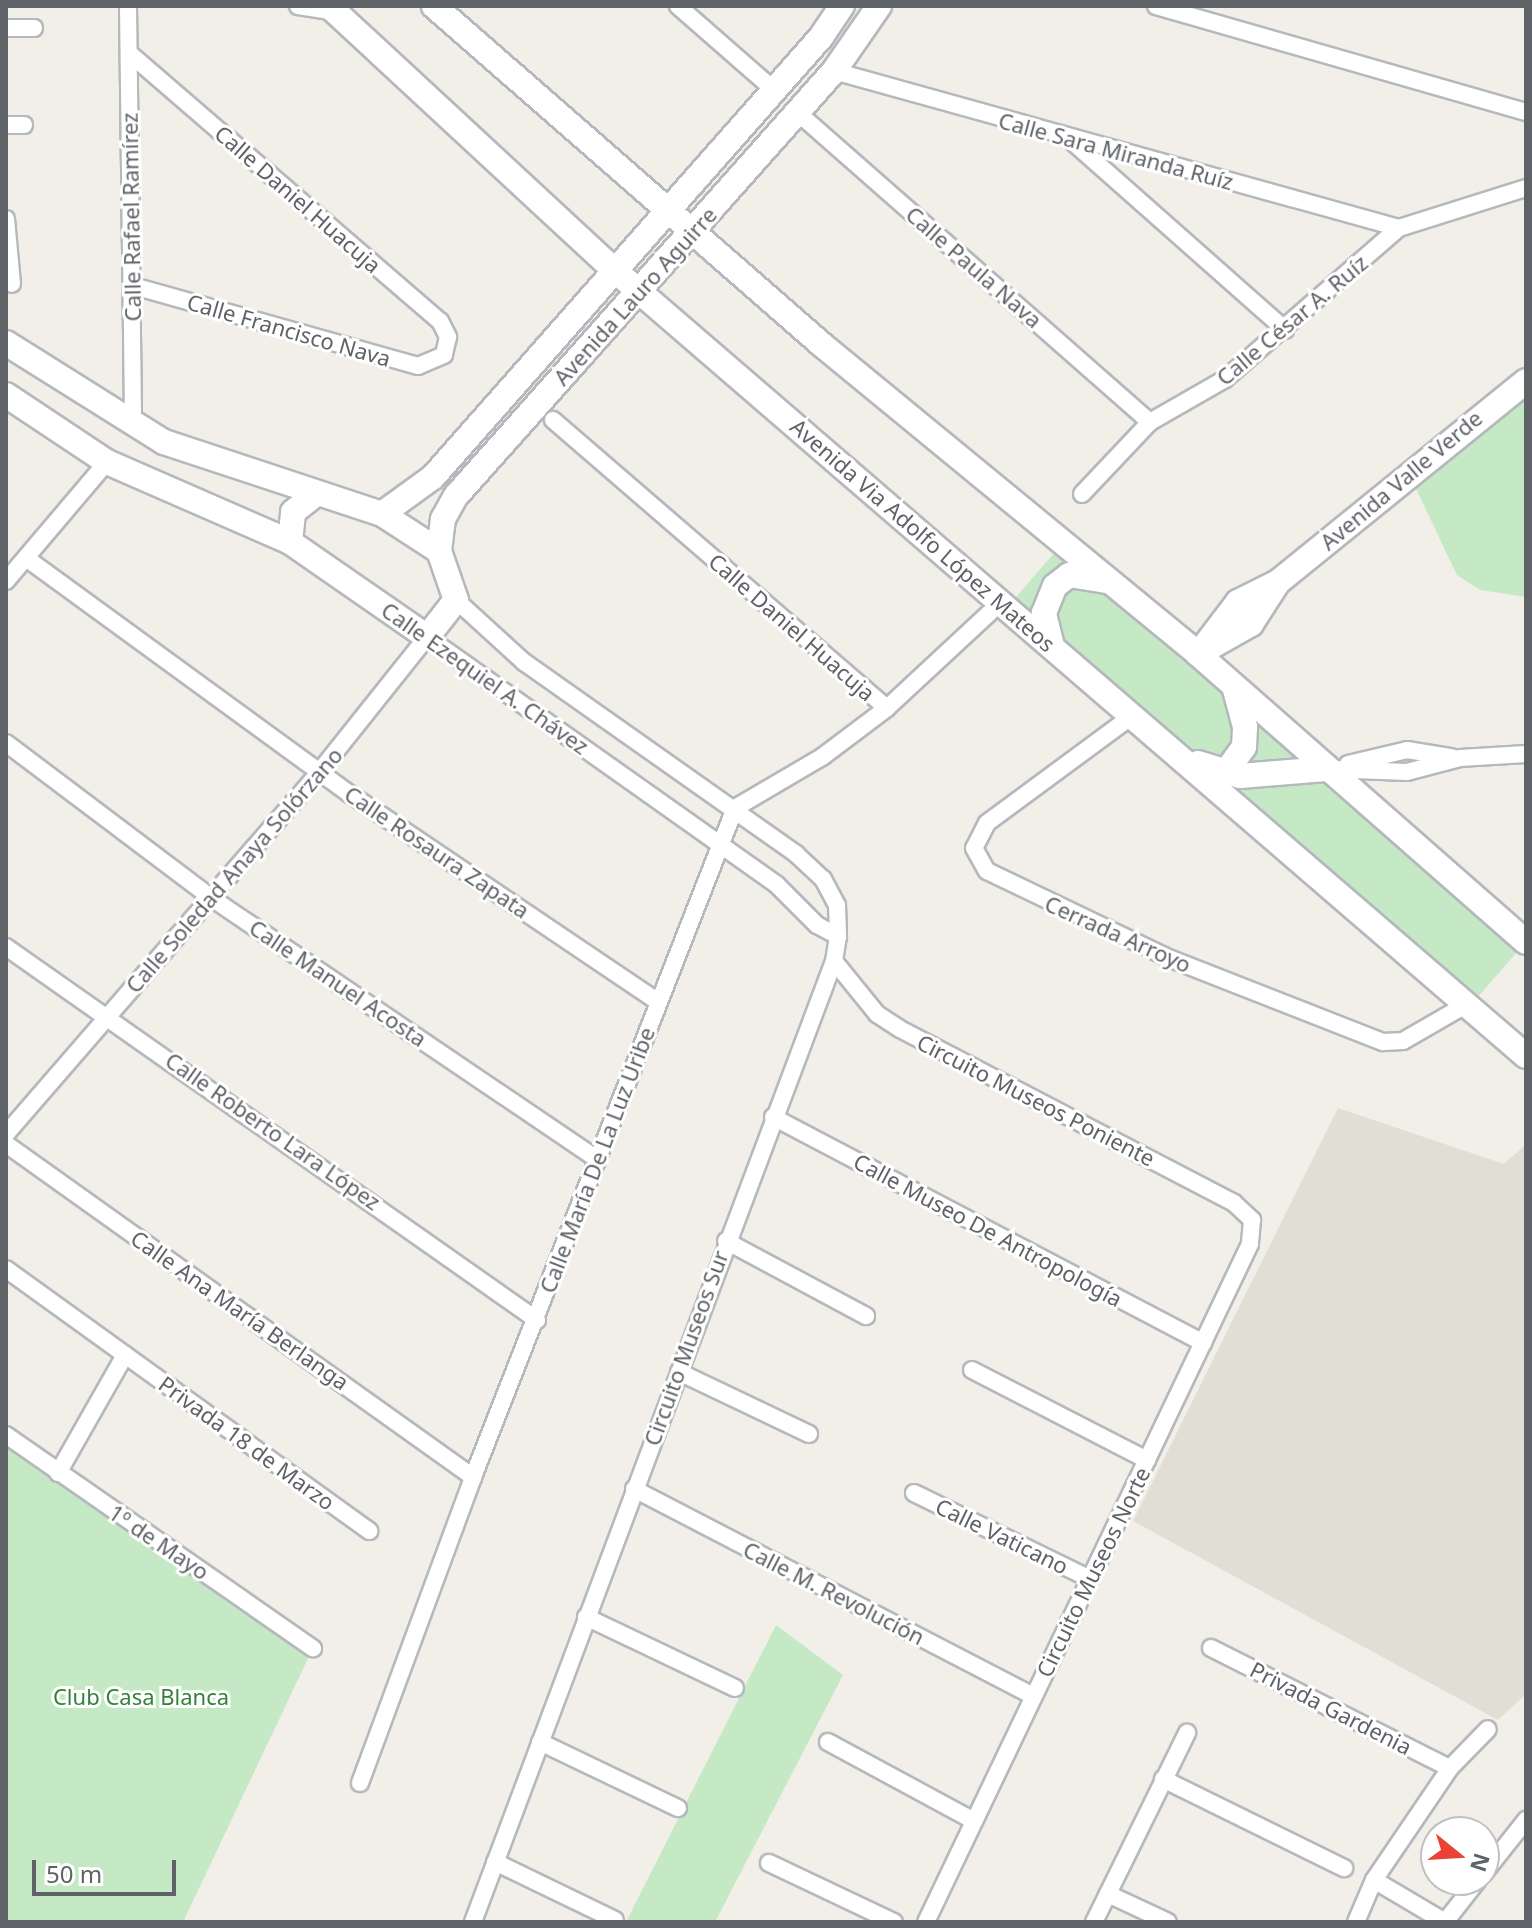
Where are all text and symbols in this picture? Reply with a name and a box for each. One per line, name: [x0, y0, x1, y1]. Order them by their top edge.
street label: Calle Sara Miranda Ruíz: [996, 107, 1236, 195]
street label: Calle Rafael Ramírez: [116, 112, 146, 322]
street label: Calle Daniel Huacuja: [209, 120, 387, 278]
street label: Avenida Lauro Aguirre: [548, 201, 722, 391]
street label: Calle Paula Nava: [901, 201, 1047, 333]
street label: Calle César A. Ruíz: [1211, 249, 1373, 391]
street label: Calle Francisco Nava: [184, 288, 394, 372]
street label: Avenida Valle Verde: [1315, 405, 1487, 555]
street label: Avenida Via Adolfo López Mateos: [785, 413, 1061, 657]
street label: Calle Daniel Huacuja: [703, 548, 881, 706]
street label: Calle Ezequiel A. Chávez: [376, 596, 594, 760]
street label: Calle Soledad Anaya Solórzano: [120, 742, 348, 998]
street label: Calle Rosaura Zapata: [340, 780, 534, 924]
street label: Cerrada Arroyo: [1041, 890, 1195, 978]
street label: Calle Manuel Acosta: [244, 914, 432, 1052]
street label: Calle María De La Luz Uribe: [534, 1023, 660, 1297]
street label: Circuito Museos Poniente: [913, 1028, 1159, 1172]
street label: Calle Roberto Lara López: [160, 1047, 386, 1215]
street label: Calle Museo De Antropología: [849, 1148, 1127, 1312]
street label: Calle Ana María Berlanga: [126, 1225, 354, 1395]
street label: Circuito Museos Sur: [638, 1247, 734, 1449]
street label: Privada 18 de Marzo: [154, 1370, 340, 1516]
street label: Circuito Museos Norte: [1031, 1463, 1155, 1681]
street label: Calle Vaticano: [931, 1493, 1073, 1579]
street label: 1º de Mayo: [104, 1499, 214, 1585]
street label: Calle M. Revolución: [739, 1536, 929, 1650]
street label: Privada Gardenia: [1246, 1656, 1416, 1760]
park label: Club Casa Blanca: [53, 1684, 229, 1710]
north arrow: [1420, 1816, 1500, 1896]
scale bar: [36, 1844, 180, 1894]
text: N: [1464, 1850, 1498, 1876]
text: 50 m: [46, 1857, 102, 1890]

